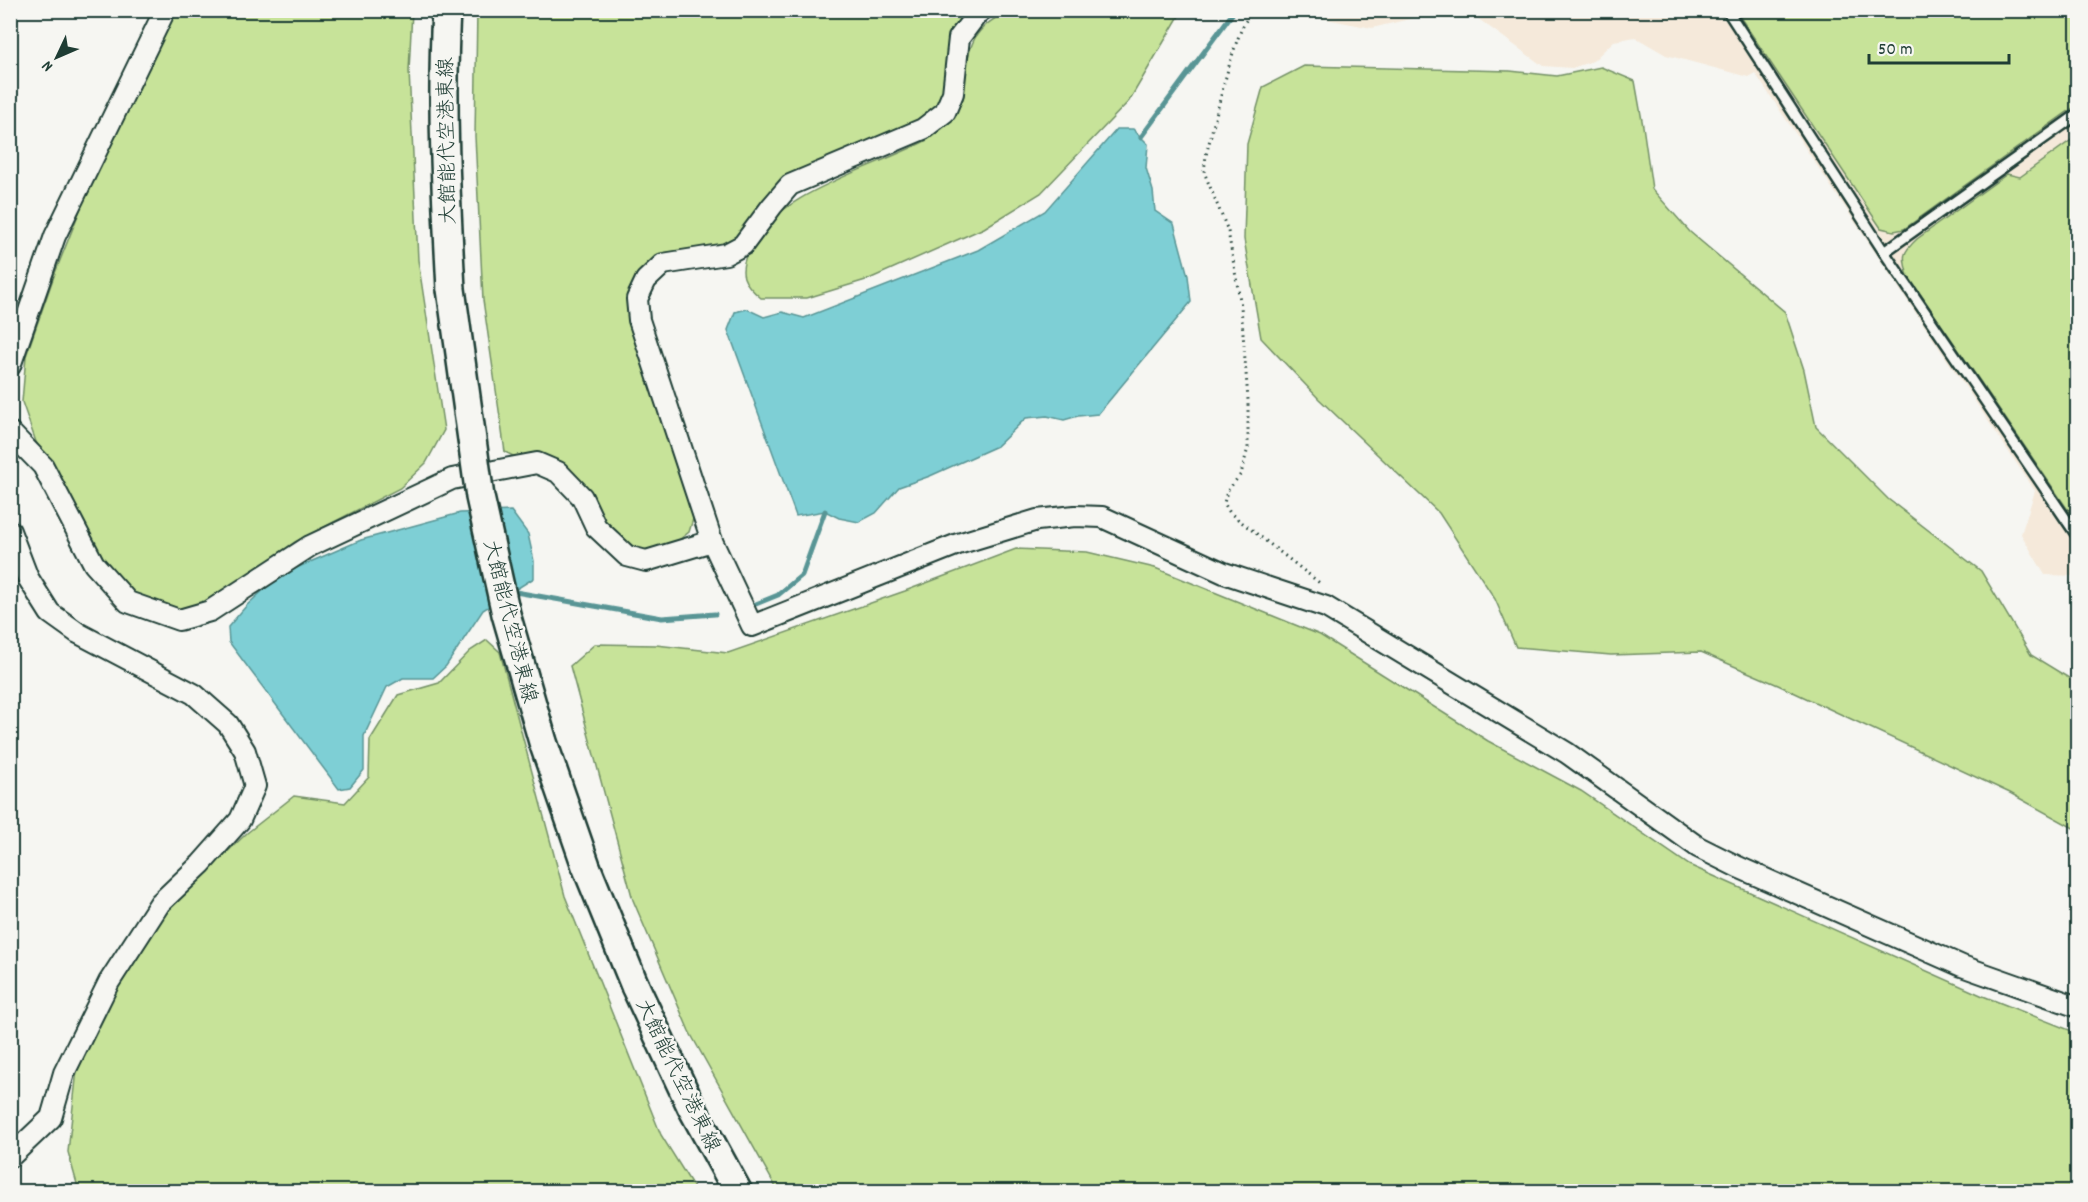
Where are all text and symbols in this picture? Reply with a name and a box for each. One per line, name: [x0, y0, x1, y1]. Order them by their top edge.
north arrow: [27, 27, 87, 87]
scale bar: [1869, 27, 2008, 65]
text: 50 m: [1878, 38, 1913, 63]
text: N: [37, 55, 59, 77]
street label: 大館能代空港東線: [433, 57, 465, 225]
street label: 大館能代空港東線: [473, 537, 543, 707]
street label: 大館能代空港東線: [626, 994, 727, 1158]

